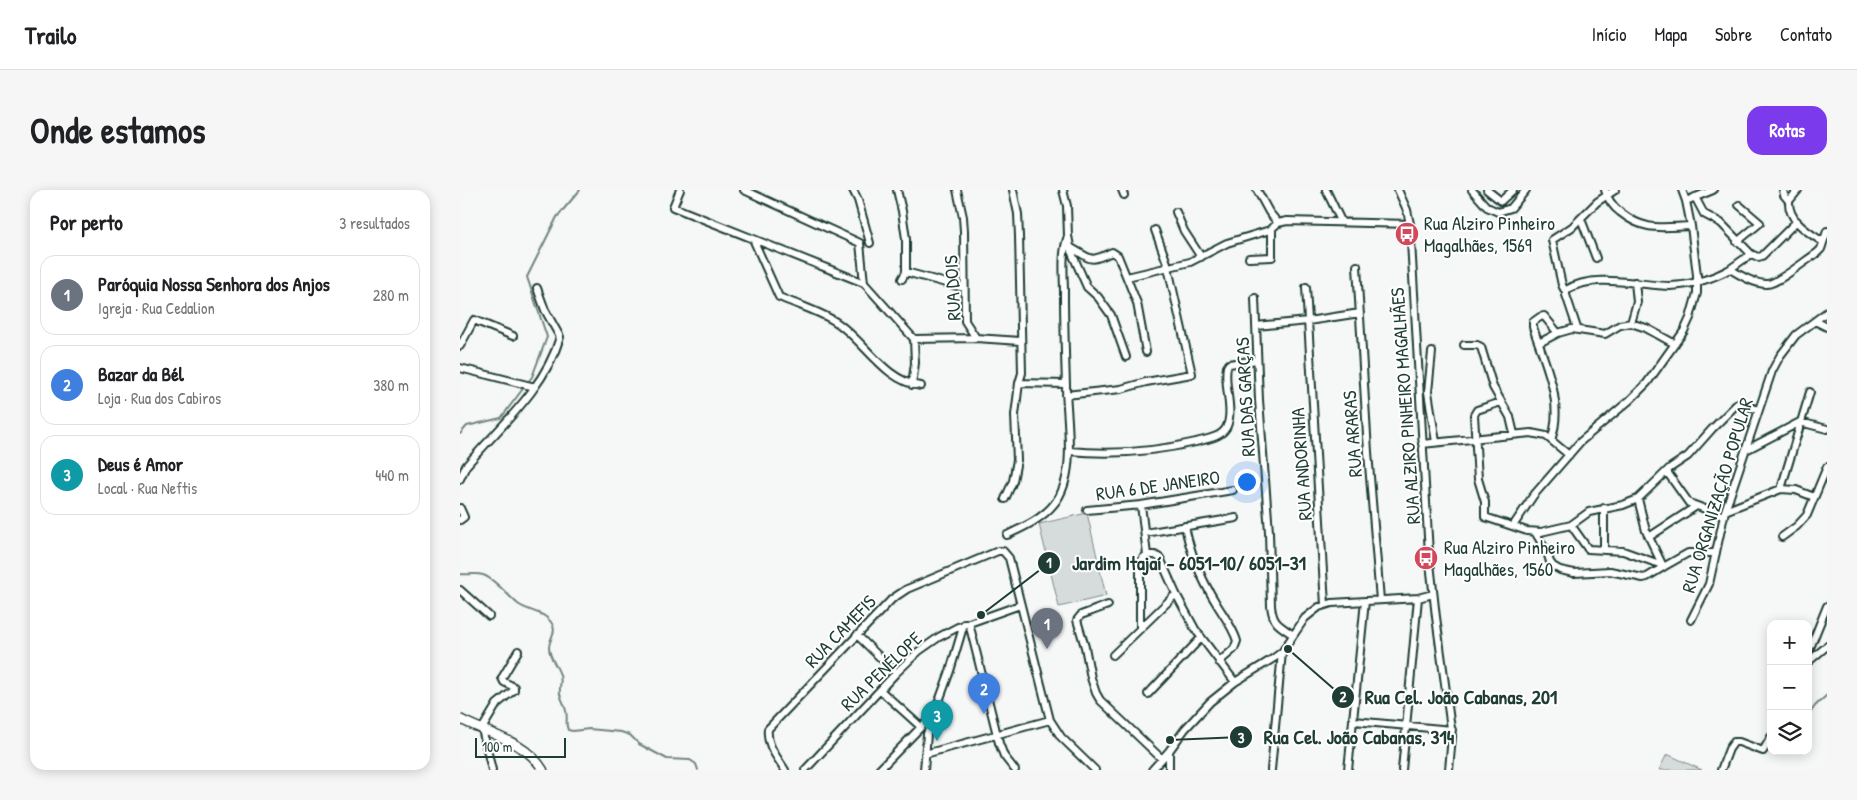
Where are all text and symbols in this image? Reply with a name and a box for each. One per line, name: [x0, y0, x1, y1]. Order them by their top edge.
text: Trailo: [25, 19, 76, 51]
text: Início: [1592, 22, 1626, 47]
text: Mapa: [1654, 22, 1687, 47]
text: Sobre: [1715, 22, 1752, 47]
text: Contato: [1780, 22, 1832, 47]
button: Rotas: [1747, 106, 1827, 155]
text: Onde estamos: [30, 107, 205, 154]
text: Por perto: [50, 208, 123, 237]
place label: Rua Alziro Pinheiro Magalhães, 1569: [1424, 210, 1555, 258]
text: 3 resultados: [339, 212, 410, 234]
bus stop icon: Rua Alziro Pinheiro Magalhães, 1569: [1394, 221, 1420, 247]
street label: RUA DOIS: [937, 254, 967, 321]
text: Paróquia Nossa Senhora dos Anjos: [98, 271, 330, 297]
text: 1: [64, 284, 70, 306]
text: 280 m: [373, 284, 409, 306]
street label: RUA ALZIRO PINHEIRO MAGALHÃES: [1384, 287, 1426, 525]
text: Igreja · Rua Cedalion: [98, 297, 215, 319]
street label: RUA DAS GARÇAS: [1229, 336, 1261, 457]
text: Bazar da Bél: [98, 361, 184, 387]
text: 2: [63, 374, 71, 396]
text: 380 m: [373, 374, 409, 396]
text: Loja · Rua dos Cabiros: [98, 387, 221, 409]
street label: RUA ARARAS: [1336, 390, 1368, 478]
street label: RUA ORGANIZAÇÃO POPULAR: [1675, 394, 1759, 596]
street label: RUA ANDORINHA: [1284, 407, 1318, 521]
text: Deus é Amor: [98, 451, 183, 477]
street label: RUA 6 DE JANEIRO: [1094, 463, 1222, 507]
text: 3: [63, 464, 71, 486]
text: 440 m: [375, 464, 409, 486]
your location: [1234, 469, 1260, 495]
text: Local · Rua Neftis: [98, 477, 197, 499]
place label: Rua Alziro Pinheiro Magalhães, 1560: [1444, 534, 1575, 582]
bus stop icon: Rua Alziro Pinheiro Magalhães, 1560: [1413, 545, 1439, 571]
callout: Jardim Itajaí - 6051-10/ 6051-31: [1037, 546, 1316, 581]
text: Jardim Itajaí - 6051-10/ 6051-31: [1072, 549, 1306, 576]
text: 1: [1046, 552, 1052, 573]
street label: RUA CAMEFIS: [799, 589, 882, 673]
pin: 1: [1031, 608, 1063, 649]
map controls: [1767, 620, 1812, 755]
button: +: [1767, 620, 1812, 665]
street label: RUA PENÉLOPE: [835, 625, 928, 716]
button: −: [1767, 665, 1812, 710]
pin: 2: [968, 673, 1000, 714]
callout: Rua Cel. João Cabanas, 201: [1330, 680, 1567, 715]
text: Rua Cel. João Cabanas, 201: [1365, 683, 1557, 710]
text: 2: [1339, 686, 1347, 707]
pin: 3: [921, 700, 953, 741]
button: layers: [1767, 710, 1812, 755]
callout: Rua Cel. João Cabanas, 314: [1228, 720, 1464, 755]
text: Rua Cel. João Cabanas, 314: [1264, 723, 1455, 750]
text: 3: [1238, 727, 1245, 748]
scale bar: [475, 735, 566, 758]
text: 100 m: [482, 737, 512, 756]

